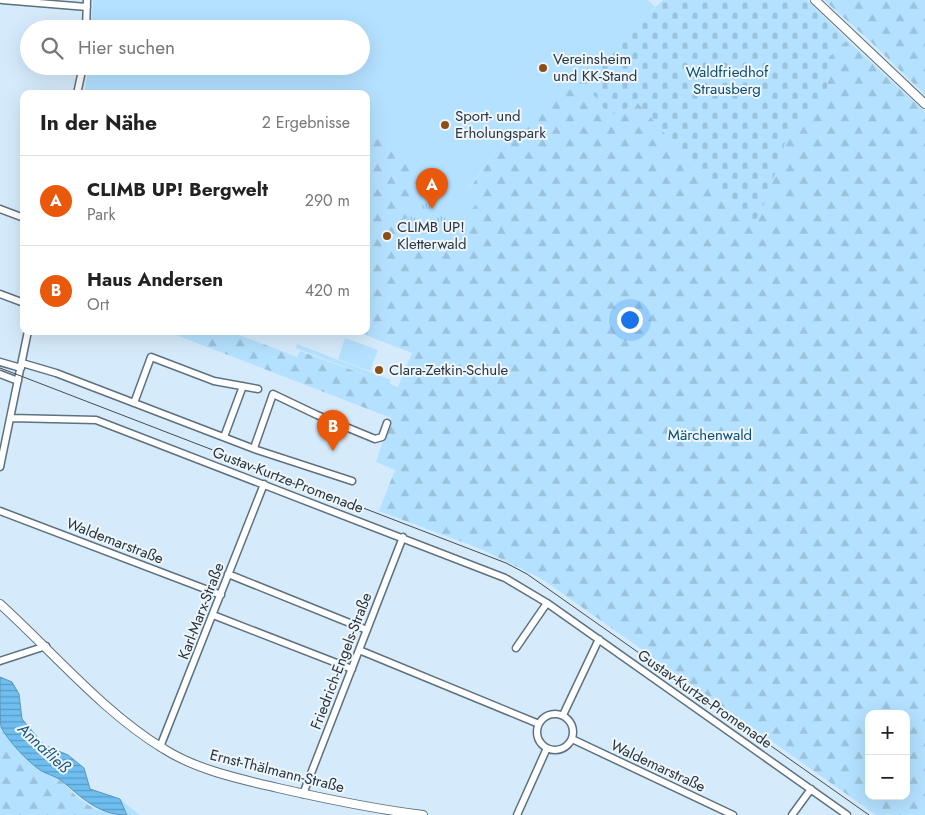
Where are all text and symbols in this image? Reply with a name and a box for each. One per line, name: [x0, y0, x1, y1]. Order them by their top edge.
search box: [20, 20, 370, 75]
icon: search: [38, 34, 66, 62]
text: Hier suchen: [78, 34, 175, 61]
place label: Vereinsheim und KK-Stand: [553, 48, 637, 87]
park label: Waldfriedhof Strausberg: [686, 61, 769, 100]
marker: Vereinsheim und KK-Stand: [537, 62, 549, 74]
place label: Sport- und Erholungspark: [455, 105, 546, 144]
text: In der Nähe: [40, 108, 157, 138]
text: 2 Ergebnisse: [262, 111, 350, 134]
marker: Sport- und Erholungspark: [439, 119, 451, 131]
pin: A: [416, 168, 448, 209]
text: CLIMB UP! Bergwelt: [87, 176, 268, 203]
text: A: [50, 189, 62, 212]
text: 290 m: [305, 189, 350, 212]
text: Park: [87, 203, 116, 226]
place label: CLIMB UP! Kletterwald: [397, 216, 467, 255]
marker: CLIMB UP! Kletterwald: [381, 230, 393, 242]
text: Haus Andersen: [87, 266, 223, 293]
text: B: [51, 279, 61, 302]
text: 420 m: [305, 279, 350, 302]
text: Ort: [87, 293, 109, 316]
your location: [617, 307, 643, 333]
place label: Clara-Zetkin-Schule: [389, 359, 509, 381]
marker: Clara-Zetkin-Schule: [373, 364, 385, 376]
pin: B: [317, 410, 349, 451]
park label: Märchenwald: [668, 424, 752, 446]
street label: Gustav-Kurtze-Promenade: [209, 441, 367, 519]
street label: Waldemarstraße: [63, 512, 167, 570]
street label: Karl-Marx-Straße: [172, 559, 230, 663]
street label: Friedrich-Engels-Straße: [305, 589, 377, 733]
street label: Gustav-Kurtze-Promenade: [633, 644, 777, 754]
map controls: [865, 710, 910, 800]
button: +: [865, 710, 910, 755]
water label: Annafließ: [12, 717, 75, 778]
street label: Waldemarstraße: [607, 734, 709, 798]
street label: Ernst-Thälmann-Straße: [207, 744, 347, 798]
button: −: [865, 755, 910, 800]

